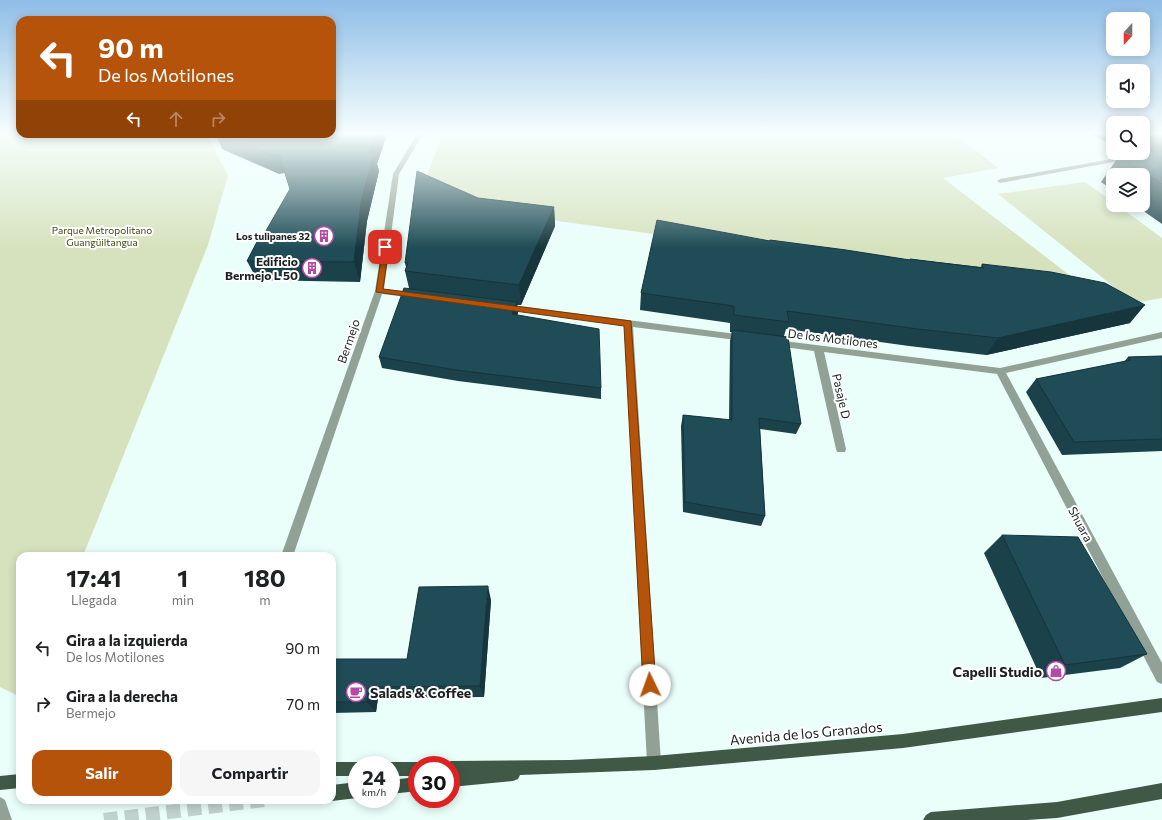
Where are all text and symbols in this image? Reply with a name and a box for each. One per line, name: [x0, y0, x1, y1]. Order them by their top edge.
north arrow: [1106, 12, 1150, 56]
map controls: [1106, 12, 1150, 212]
text: 90 m: [98, 30, 164, 64]
icon: left: [32, 32, 84, 84]
text: De los Motilones: [98, 64, 234, 86]
button: sound: [1106, 64, 1150, 108]
icon: left: [123, 108, 145, 130]
icon: ahead: [165, 108, 187, 130]
icon: right: [207, 108, 229, 130]
button: search: [1106, 116, 1150, 160]
button: layers: [1106, 168, 1150, 212]
park label: Parque Metropolitano Guangüiltangua: [52, 224, 152, 248]
building icon: Los tulipanes 32: [313, 225, 335, 247]
place label: Los tulipanes 32: [236, 230, 310, 242]
pin: [368, 230, 402, 264]
icon: arrive: [374, 236, 396, 258]
place label: Edificio Bermejo L 50: [225, 254, 298, 282]
building icon: Edificio Bermejo L 50: [301, 257, 323, 279]
street label: Bermejo: [334, 317, 362, 365]
street label: De los Motilones: [787, 326, 879, 350]
street label: Pasaje D: [830, 372, 854, 420]
street label: Shuara: [1066, 504, 1096, 544]
text: 17:41: [66, 563, 122, 592]
text: 1: [177, 563, 188, 592]
text: 180: [244, 563, 286, 592]
text: Llegada: [71, 592, 117, 608]
text: min: [172, 592, 194, 608]
text: m: [259, 592, 271, 608]
text: Gira a la izquierda: [66, 631, 188, 649]
icon: left: [32, 637, 54, 659]
text: 90 m: [285, 639, 320, 657]
text: De los Motilones: [66, 649, 164, 665]
shop icon: Capelli Studio: [1045, 660, 1067, 682]
place label: Capelli Studio: [953, 663, 1042, 680]
position arrow: [629, 664, 671, 706]
cafe icon: Salads & Coffee: [345, 681, 367, 703]
place label: Salads & Coffee: [370, 684, 471, 701]
text: Gira a la derecha: [66, 687, 178, 705]
icon: right: [32, 693, 54, 715]
text: 70 m: [286, 695, 320, 713]
text: Bermejo: [66, 705, 116, 721]
street label: Avenida de los Granados: [729, 718, 883, 748]
button: Salir: [32, 750, 172, 796]
button: Compartir: [180, 750, 320, 796]
speed limit sign: 30: [408, 756, 460, 808]
text: 24: [362, 765, 386, 789]
text: km/h: [362, 786, 386, 798]

